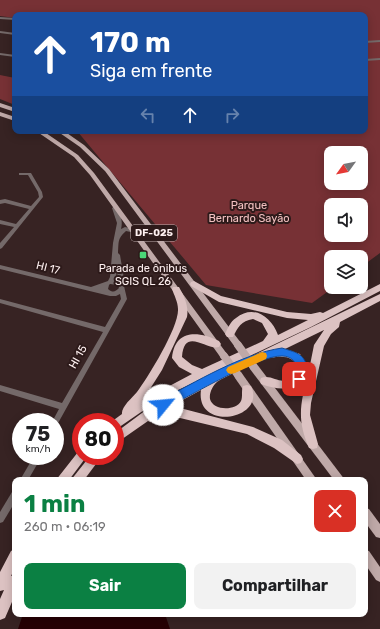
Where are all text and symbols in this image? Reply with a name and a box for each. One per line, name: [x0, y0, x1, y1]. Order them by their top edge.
text: 170 m: [90, 26, 171, 59]
icon: ahead: [24, 28, 76, 80]
text: Siga em frente: [90, 60, 212, 82]
icon: left: [137, 104, 159, 126]
icon: ahead: [179, 104, 201, 126]
icon: right: [221, 104, 243, 126]
north arrow: [324, 146, 368, 190]
map controls: [324, 146, 368, 294]
button: sound: [324, 198, 368, 242]
park label: Parque Bernardo Sayão: [208, 199, 290, 225]
road number: DF-025: [131, 225, 177, 241]
marker: Parada de ônibus SGIS QL 26: [138, 250, 148, 260]
button: layers: [324, 250, 368, 294]
street label: HI 17: [35, 259, 62, 277]
place label: Parada de ônibus SGIS QL 26: [99, 262, 188, 288]
street label: HI 15: [66, 343, 90, 371]
pin: [282, 362, 316, 396]
icon: arrive: [288, 368, 310, 390]
position arrow: [142, 384, 184, 426]
speed limit sign: 80: [72, 413, 124, 465]
text: 75: [26, 422, 50, 446]
text: km/h: [26, 443, 50, 455]
text: 1 min: [24, 490, 85, 518]
button: close: [314, 490, 356, 532]
text: 260 m · 06:19: [24, 519, 106, 534]
button: Sair: [24, 563, 186, 609]
button: Compartilhar: [194, 563, 356, 609]

